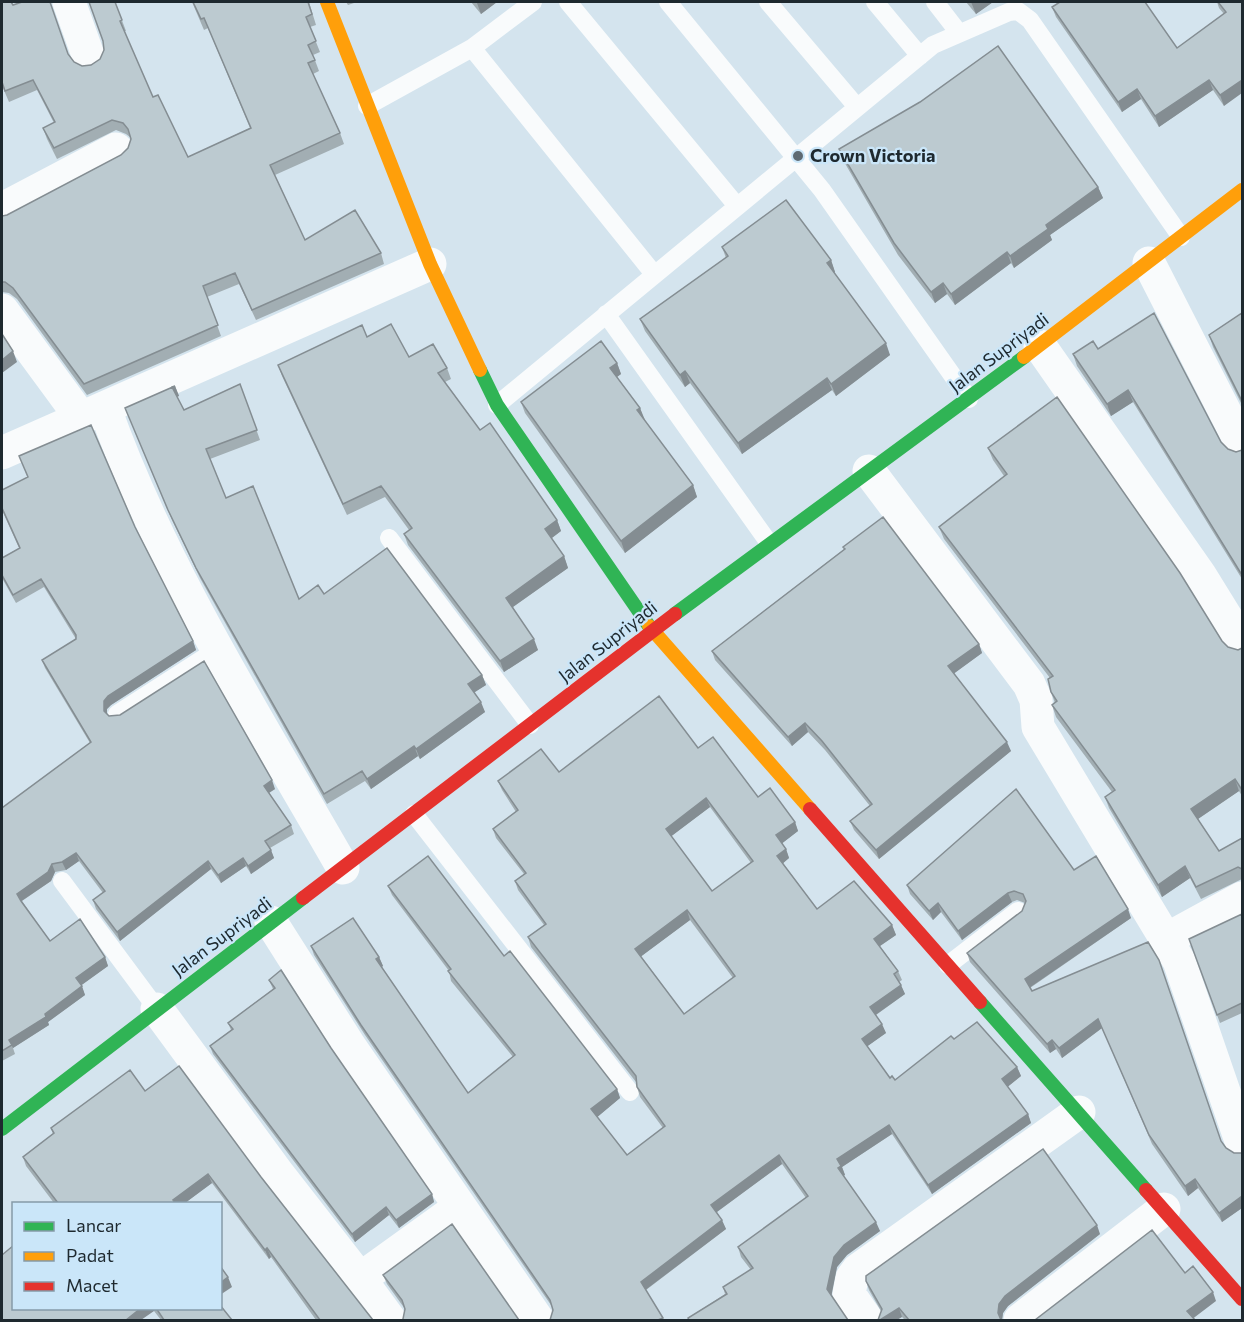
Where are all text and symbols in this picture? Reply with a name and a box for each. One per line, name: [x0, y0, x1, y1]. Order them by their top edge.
place label: Crown Victoria: [810, 144, 935, 166]
marker: Crown Victoria: [791, 149, 805, 163]
street label: Jalan Supriyadi: [944, 308, 1053, 397]
street label: Jalan Supriyadi: [554, 596, 661, 687]
street label: Jalan Supriyadi: [167, 892, 276, 981]
legend: [12, 1202, 222, 1310]
text: Lancar: [66, 1214, 122, 1236]
text: Padat: [66, 1244, 114, 1266]
text: Macet: [66, 1274, 118, 1296]

